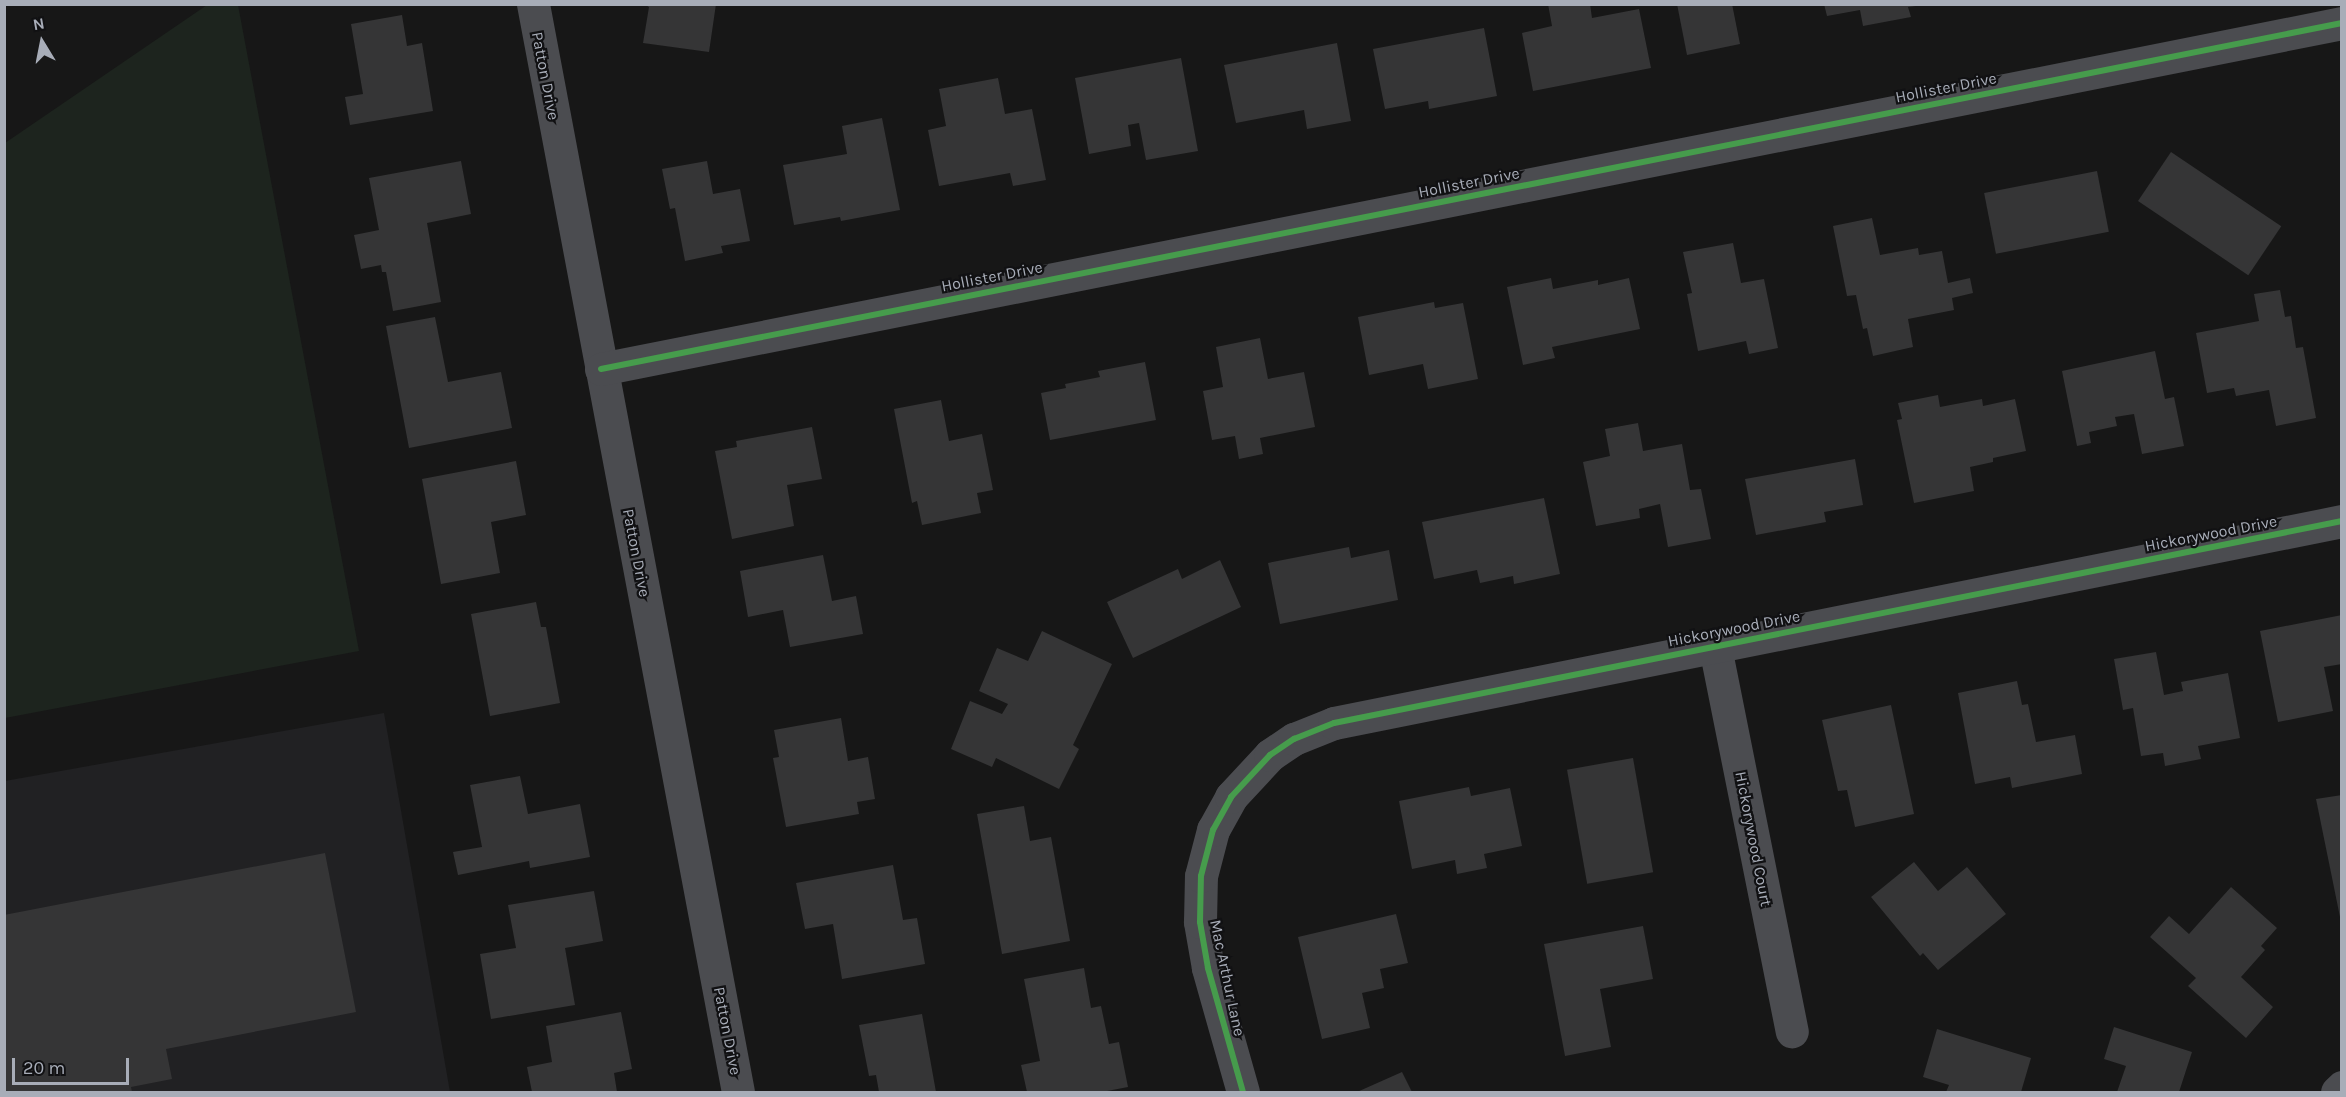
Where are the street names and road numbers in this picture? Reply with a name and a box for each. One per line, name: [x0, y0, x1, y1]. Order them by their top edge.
street label: Patton Drive: [527, 30, 563, 122]
street label: Hollister Drive: [1894, 69, 1998, 107]
street label: Hollister Drive: [1417, 164, 1521, 202]
street label: Hollister Drive: [940, 258, 1044, 296]
street label: Patton Drive: [618, 507, 654, 599]
street label: Hickorywood Drive: [2143, 512, 2279, 556]
street label: Hickorywood Drive: [1666, 607, 1802, 651]
street label: Hickorywood Court: [1730, 770, 1776, 908]
street label: Mac Arthur Lane: [1205, 918, 1249, 1038]
street label: Patton Drive: [709, 985, 745, 1077]

